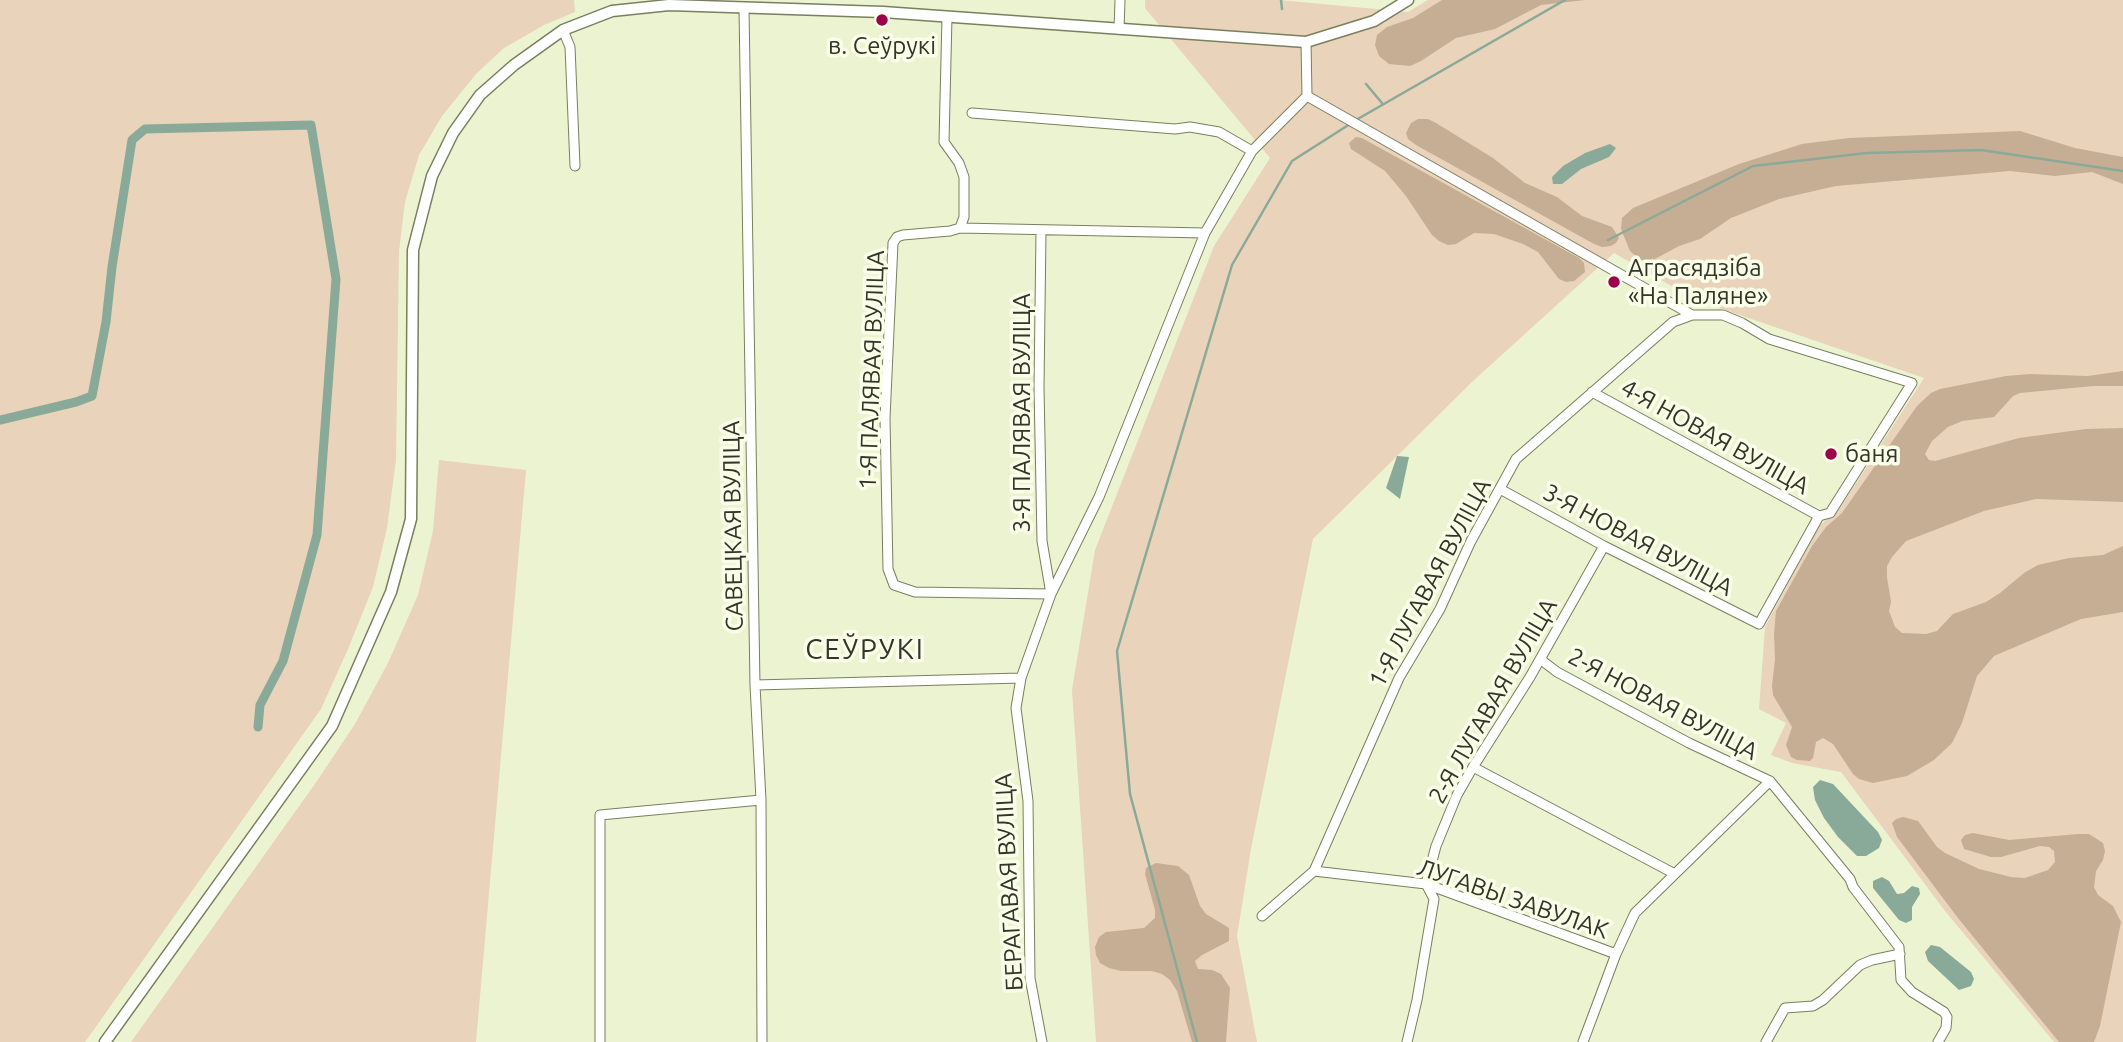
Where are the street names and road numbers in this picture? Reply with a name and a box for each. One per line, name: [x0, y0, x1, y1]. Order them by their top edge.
street label: 1-Я ПАЛЯВАЯ ВУЛІЦА: [853, 250, 891, 490]
street label: 3-Я ПАЛЯВАЯ ВУЛІЦА: [1008, 293, 1036, 533]
street label: 4-Я НОВАЯ ВУЛІЦА: [1616, 373, 1814, 501]
street label: САВЕЦКАЯ ВУЛІЦА: [717, 420, 749, 632]
street label: 1-Я ЛУГАВАЯ ВУЛІЦА: [1363, 474, 1497, 692]
street label: 3-Я НОВАЯ ВУЛІЦА: [1538, 478, 1738, 602]
street label: 2-Я ЛУГАВАЯ ВУЛІЦА: [1423, 593, 1563, 809]
street label: 2-Я НОВАЯ ВУЛІЦА: [1563, 642, 1763, 766]
street label: БЕРАГАВАЯ ВУЛІЦА: [989, 772, 1029, 992]
street label: ЛУГАВЫ ЗАВУЛАК: [1414, 853, 1612, 945]

